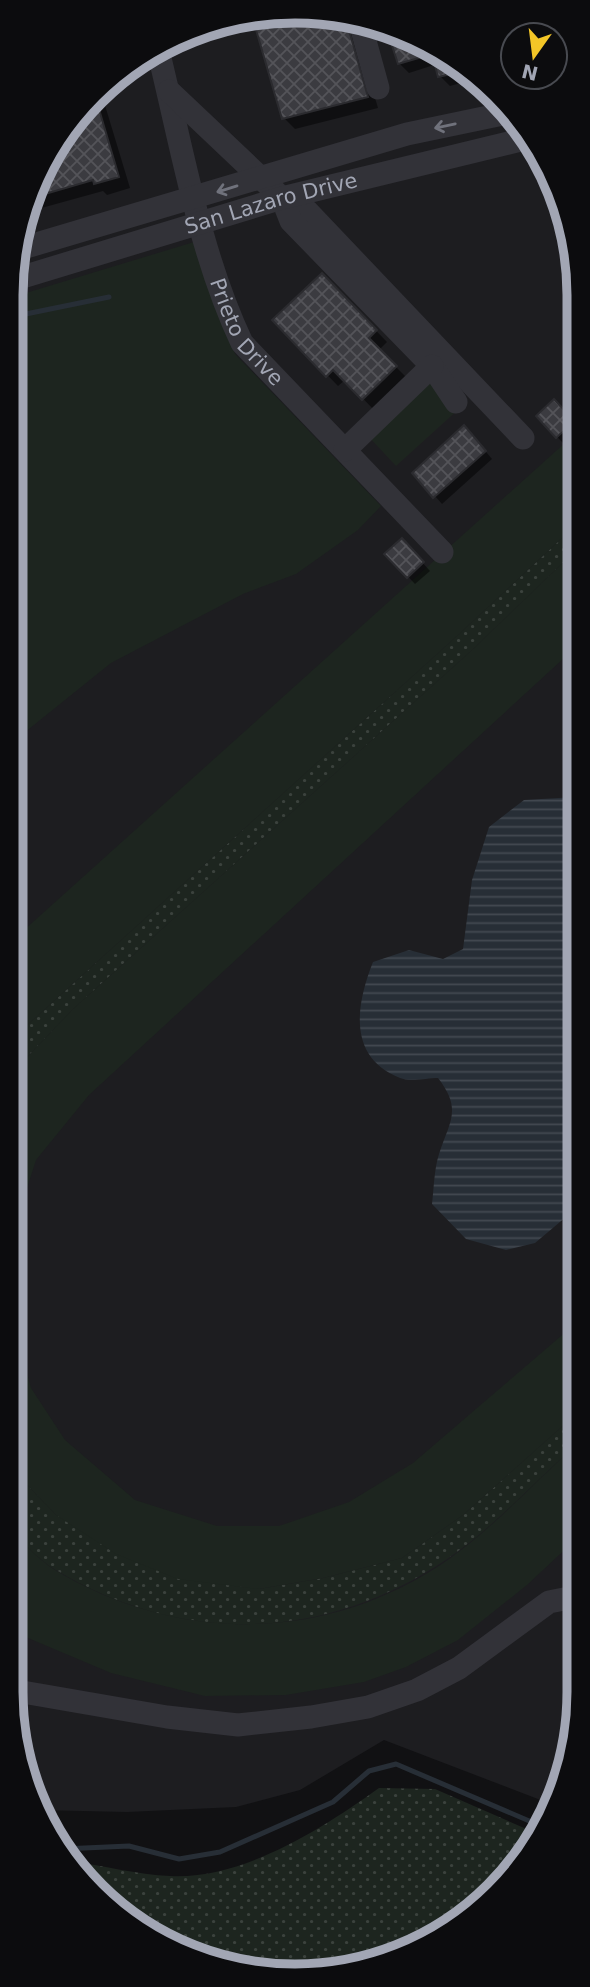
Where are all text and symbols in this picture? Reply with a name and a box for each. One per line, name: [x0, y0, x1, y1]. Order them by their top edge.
north arrow: [499, 21, 569, 91]
text: N: [520, 60, 540, 85]
one-way arrow: [434, 120, 457, 134]
street label: San Lazaro Drive: [182, 168, 360, 239]
one-way arrow: [216, 184, 238, 197]
street label: Prieto Drive: [205, 275, 288, 391]

